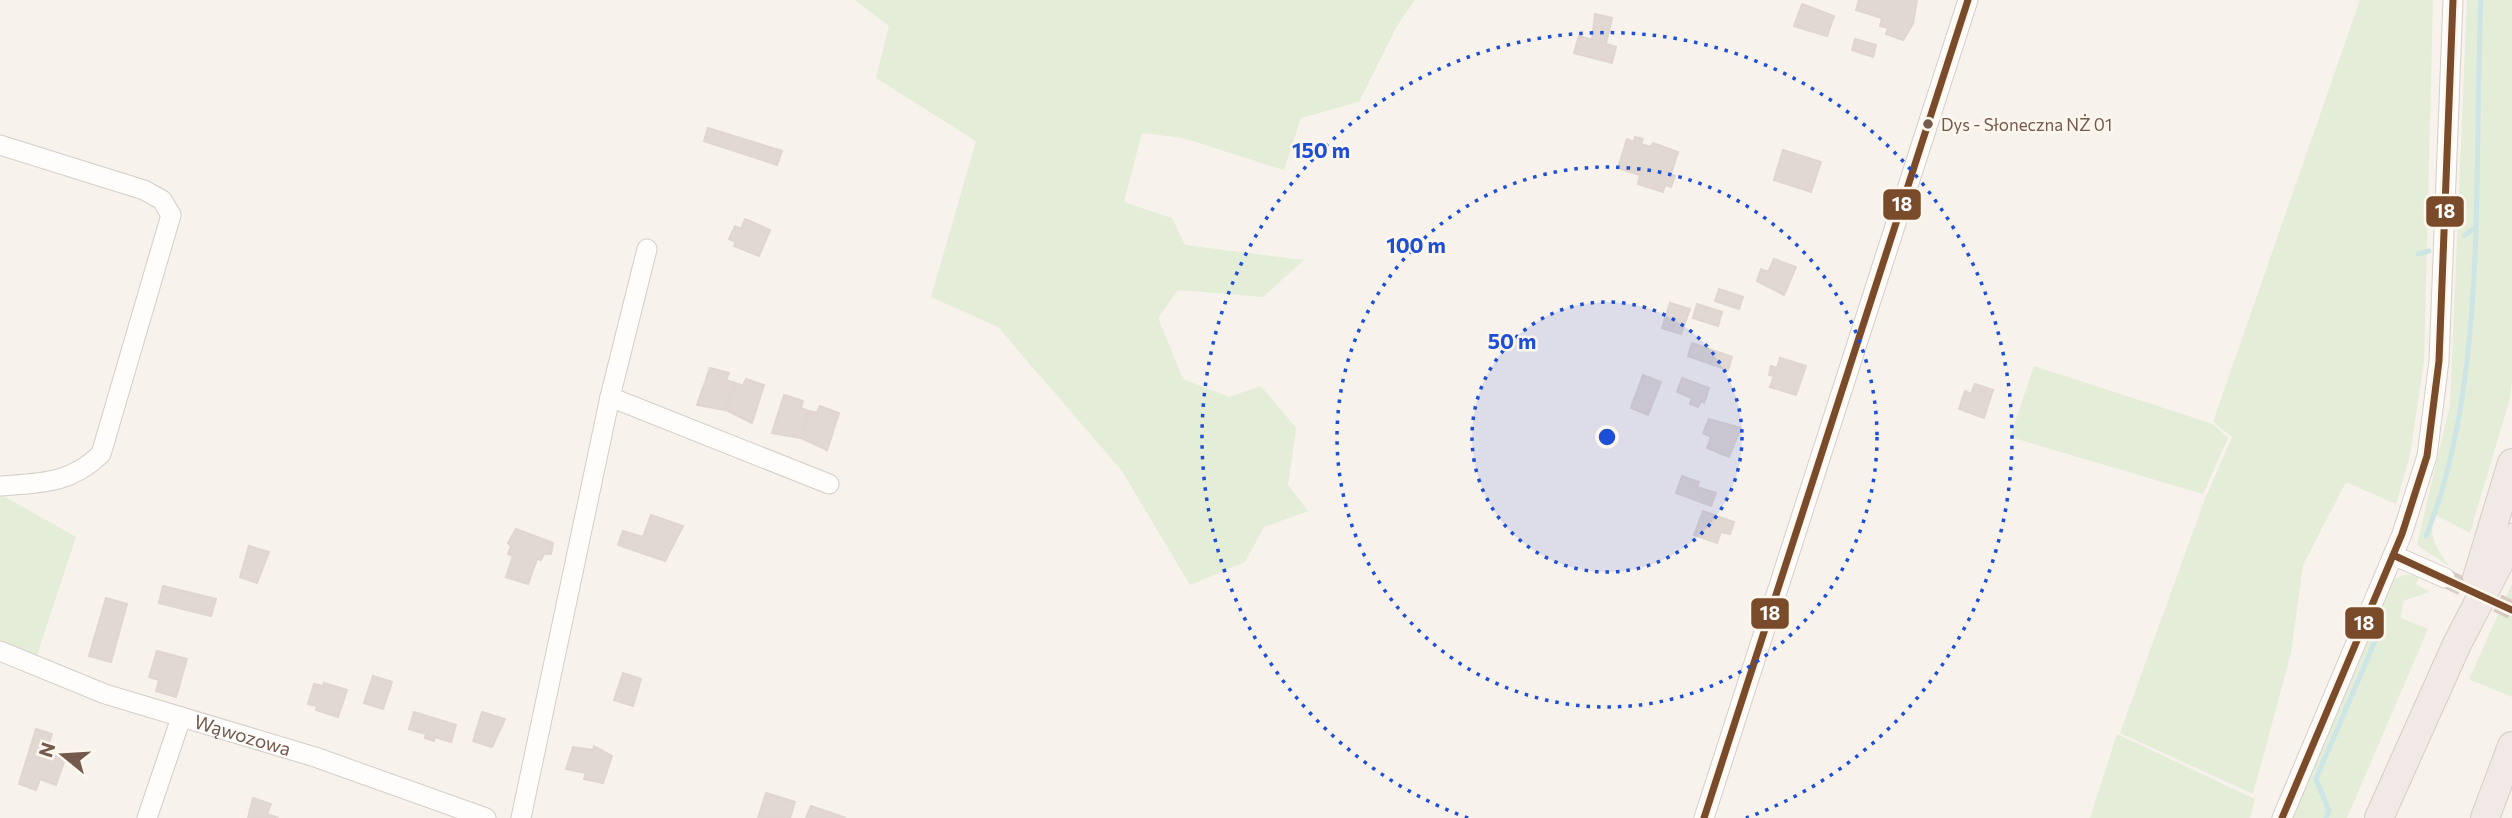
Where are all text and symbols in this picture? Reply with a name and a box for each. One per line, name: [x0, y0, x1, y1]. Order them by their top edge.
place label: Dys - Słoneczna NŻ 01: [1941, 114, 2112, 135]
marker: Dys - Słoneczna NŻ 01: [1921, 117, 1935, 131]
text: 150 m: [1292, 137, 1350, 162]
line badge: 18: [1882, 188, 1922, 221]
text: 18: [1892, 192, 1912, 215]
line badge: 18: [2425, 195, 2465, 228]
text: 18: [2435, 199, 2455, 222]
text: 100 m: [1386, 232, 1446, 257]
text: 50 m: [1488, 328, 1536, 353]
centre of rings: [1595, 425, 1619, 449]
line badge: 18: [1750, 597, 1790, 630]
text: 18: [1760, 601, 1780, 624]
line badge: 18: [2344, 606, 2385, 640]
text: 18: [2354, 611, 2374, 634]
street label: Wąwozowa: [192, 709, 294, 760]
north arrow: [28, 720, 98, 790]
text: N: [33, 739, 59, 760]

